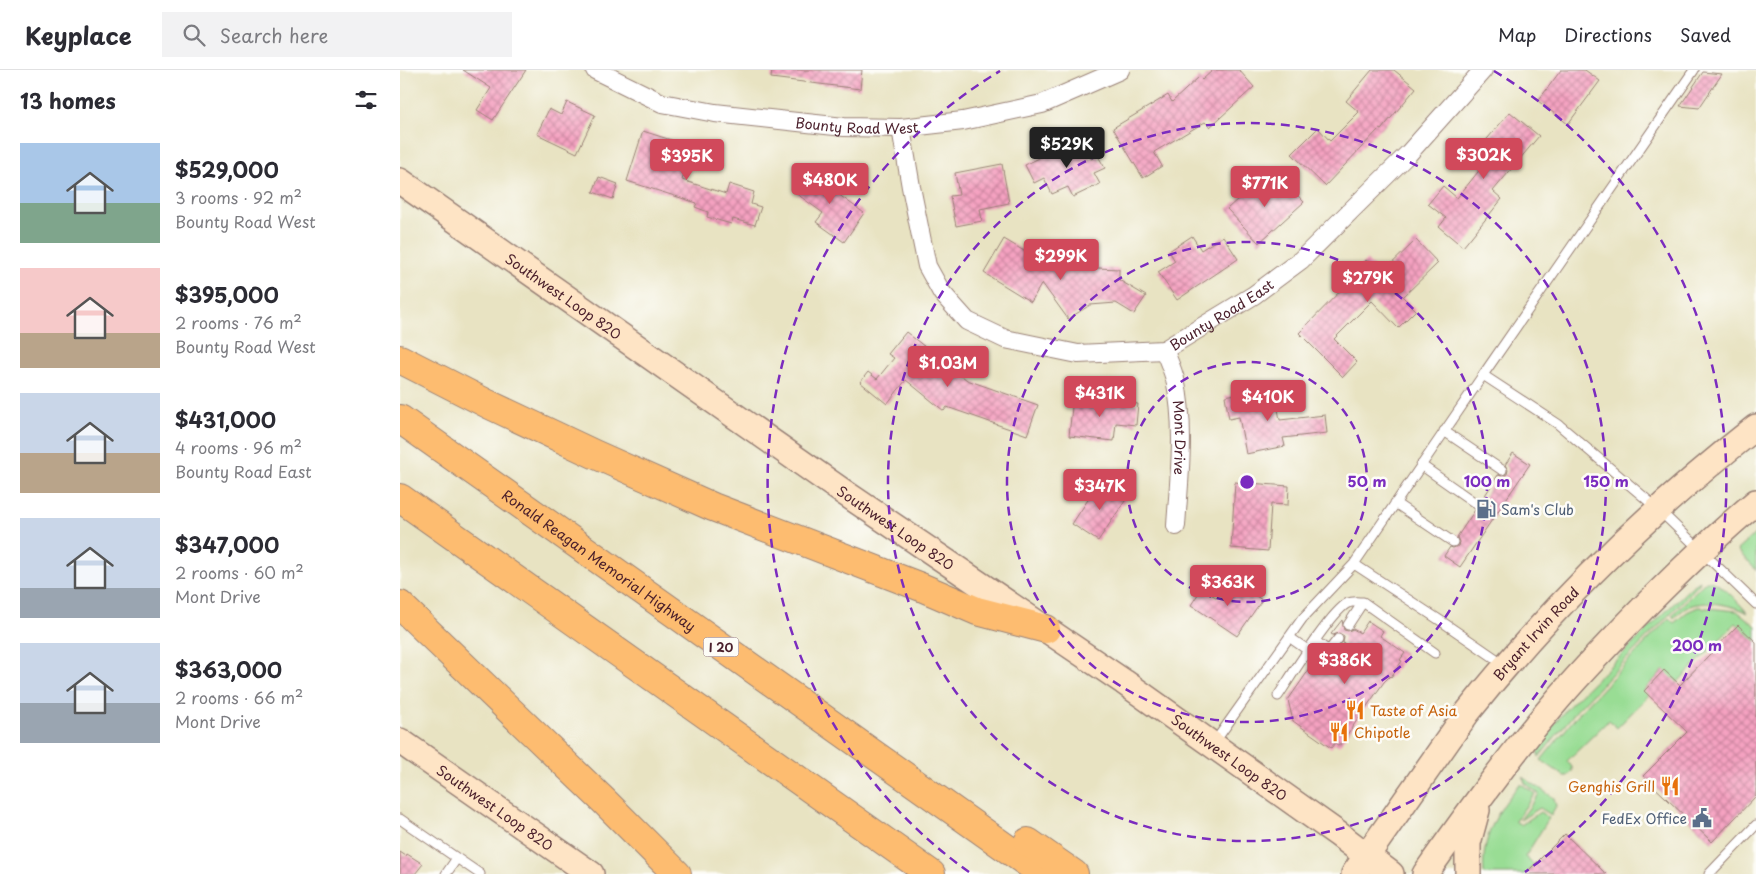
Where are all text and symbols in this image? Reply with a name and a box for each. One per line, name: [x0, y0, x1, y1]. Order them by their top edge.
search box: [162, 12, 512, 57]
text: Keyplace: [25, 17, 132, 53]
icon: search: [180, 21, 208, 49]
text: Search here: [220, 21, 328, 49]
text: Map: [1498, 21, 1536, 48]
text: Directions: [1564, 21, 1652, 48]
text: Saved: [1680, 21, 1731, 48]
text: 13 homes: [20, 84, 116, 116]
icon: filters: [352, 86, 380, 114]
street label: Bounty Road West: [794, 111, 920, 139]
pin: $529K: [1032, 126, 1102, 169]
text: $529K: [1041, 131, 1093, 155]
pin: $395K: [652, 138, 722, 181]
pin: $302K: [1449, 138, 1519, 180]
text: $302K: [1456, 142, 1512, 166]
text: $395K: [661, 143, 713, 167]
text: $529,000: [175, 153, 279, 185]
pin: $480K: [795, 162, 865, 205]
icon: home: [60, 163, 120, 223]
pin: $771K: [1230, 166, 1300, 208]
text: $480K: [802, 167, 858, 191]
text: $771K: [1242, 170, 1288, 194]
text: 3 rooms · 92 m²: [175, 185, 302, 209]
text: Bounty Road West: [175, 209, 316, 233]
pin: $299K: [1026, 238, 1096, 281]
text: $299K: [1035, 243, 1087, 267]
street label: Southwest Loop 820: [501, 248, 626, 344]
pin: $279K: [1333, 260, 1403, 303]
text: $279K: [1343, 265, 1394, 289]
street label: Bounty Road East: [1165, 273, 1278, 355]
text: $395,000: [175, 278, 279, 310]
icon: home: [60, 288, 120, 348]
text: 2 rooms · 76 m²: [175, 310, 302, 334]
text: Bounty Road West: [175, 334, 316, 358]
pin: $1.03M: [907, 346, 989, 388]
text: $1.03M: [919, 350, 977, 374]
pin: $431K: [1065, 376, 1135, 418]
text: $431K: [1075, 380, 1125, 404]
pin: $410K: [1233, 380, 1303, 422]
text: $410K: [1242, 384, 1294, 408]
street label: Mont Drive: [1168, 399, 1192, 476]
text: $431,000: [175, 403, 276, 435]
icon: home: [60, 413, 120, 473]
text: 4 rooms · 96 m²: [175, 435, 302, 459]
text: Bounty Road East: [175, 459, 312, 483]
pin: $347K: [1065, 468, 1135, 511]
text: 50 m: [1348, 469, 1386, 492]
text: 100 m: [1464, 469, 1510, 492]
text: 150 m: [1583, 469, 1629, 492]
text: $347K: [1074, 473, 1126, 497]
centre of rings: [1238, 473, 1256, 491]
street label: Southwest Loop 820: [833, 480, 959, 575]
street label: Ronald Reagan Memorial Highway: [498, 484, 701, 636]
fuel station icon: Sam's Club: [1475, 498, 1497, 520]
place label: Sam's Club: [1501, 499, 1574, 520]
text: $347,000: [175, 528, 279, 560]
icon: home: [60, 538, 120, 598]
text: 2 rooms · 60 m²: [175, 560, 304, 584]
pin: $363K: [1193, 564, 1263, 607]
text: $363K: [1201, 569, 1255, 593]
street label: Bryant Irvin Road: [1488, 582, 1583, 685]
text: Mont Drive: [175, 584, 261, 608]
text: 200 m: [1672, 633, 1722, 656]
road number: I 20: [704, 638, 738, 656]
pin: $386K: [1310, 642, 1380, 685]
text: $386K: [1318, 647, 1372, 671]
text: $363,000: [175, 653, 282, 685]
icon: home: [60, 663, 120, 723]
text: 2 rooms · 66 m²: [175, 685, 303, 709]
restaurant icon: Taste of Asia: [1344, 699, 1366, 721]
place label: Taste of Asia: [1370, 700, 1458, 721]
text: Mont Drive: [175, 709, 261, 733]
street label: Southwest Loop 820: [1167, 709, 1292, 805]
restaurant icon: Chipotle: [1328, 721, 1350, 743]
place label: Chipotle: [1354, 722, 1411, 743]
street label: Southwest Loop 820: [433, 759, 558, 855]
restaurant icon: Genghis Grill: [1659, 775, 1681, 797]
place label: Genghis Grill: [1568, 776, 1655, 797]
public building icon: FedEx Office: [1691, 807, 1713, 829]
place label: FedEx Office: [1601, 808, 1687, 829]

